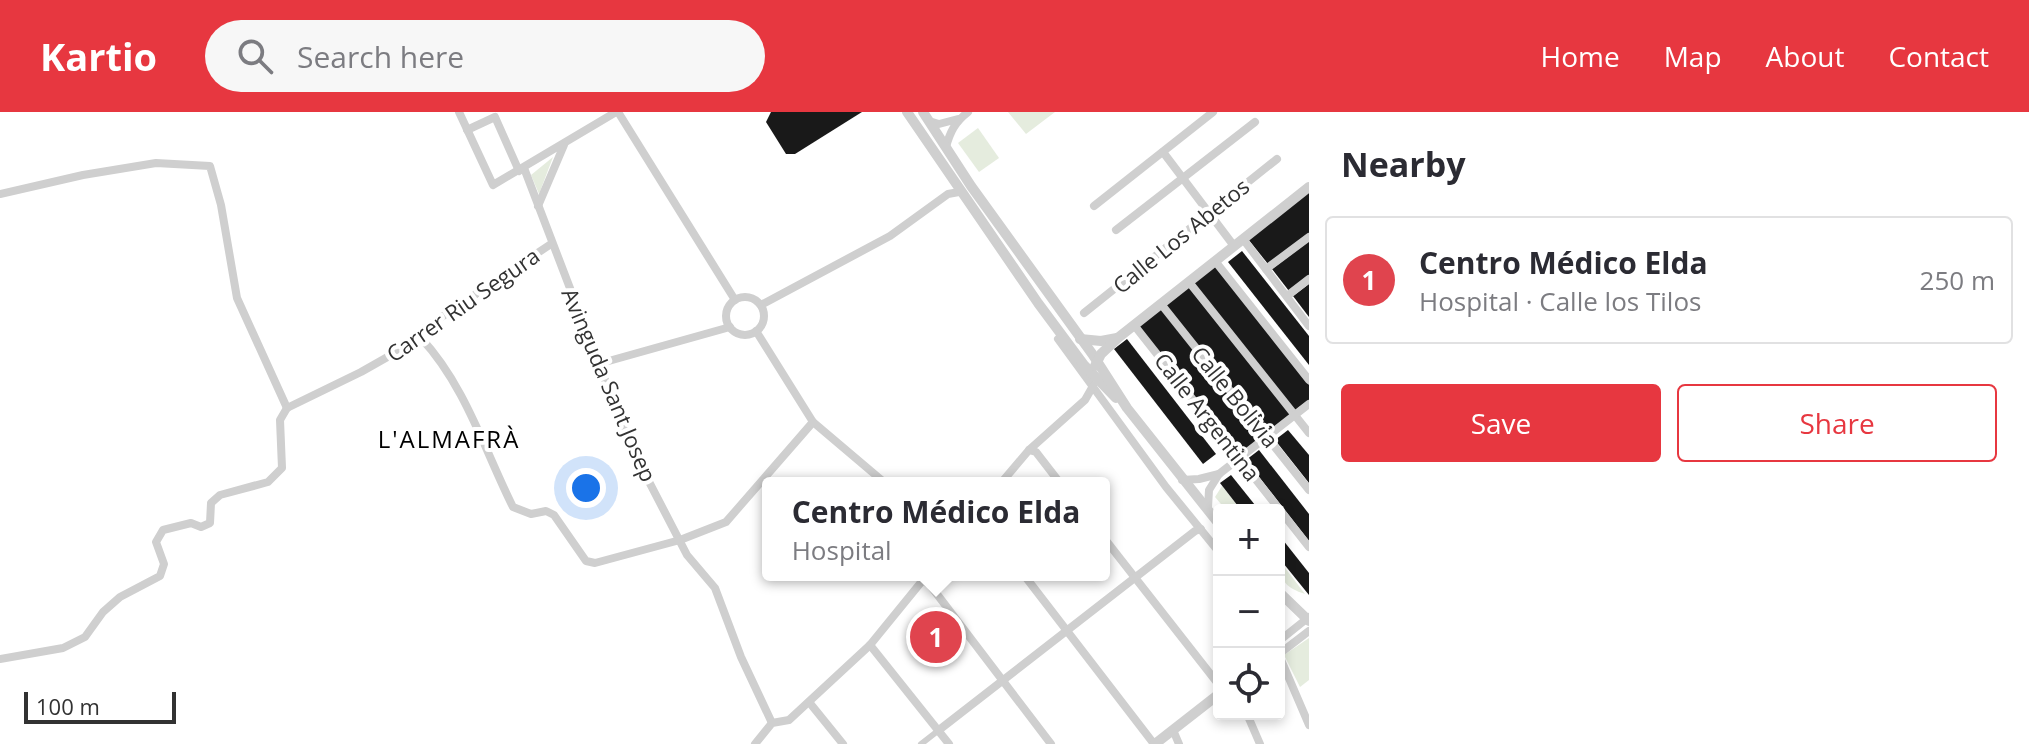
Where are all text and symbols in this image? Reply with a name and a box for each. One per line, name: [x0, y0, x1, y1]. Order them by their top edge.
search box: [205, 20, 765, 92]
text: Kartio: [40, 30, 157, 82]
icon: search: [233, 34, 277, 78]
text: Search here: [297, 36, 464, 77]
text: Home: [1541, 37, 1620, 75]
text: Map: [1664, 37, 1722, 75]
text: About: [1766, 37, 1844, 75]
text: Contact: [1888, 37, 1989, 75]
text: Nearby: [1341, 141, 1466, 187]
street label: Calle Los Abetos: [1106, 171, 1255, 300]
street label: Carrer Riu Segura: [380, 240, 545, 368]
text: Centro Médico Elda: [1419, 242, 1708, 283]
text: 1: [1362, 262, 1376, 298]
text: 250 m: [1920, 262, 1995, 298]
street label: Avinguda Sant Josep: [556, 283, 664, 486]
text: Hospital · Calle los Tilos: [1419, 283, 1701, 319]
street label: Calle Bolivia: [1186, 339, 1286, 453]
street label: Calle Argentina: [1148, 346, 1267, 487]
button: Save: [1341, 384, 1661, 462]
button: Share: [1677, 384, 1997, 462]
district label: L'ALMAFRÀ: [378, 422, 520, 455]
your location: [566, 468, 606, 508]
popup: [762, 477, 1110, 581]
text: Centro Médico Elda: [792, 491, 1080, 532]
map controls: [1213, 504, 1285, 720]
button: +: [1213, 504, 1285, 576]
text: Hospital: [792, 532, 892, 568]
button: −: [1213, 576, 1285, 648]
pin: 1: [910, 607, 962, 667]
button: locate: [1213, 648, 1285, 720]
scale bar: [24, 688, 176, 724]
text: 100 m: [36, 691, 100, 721]

